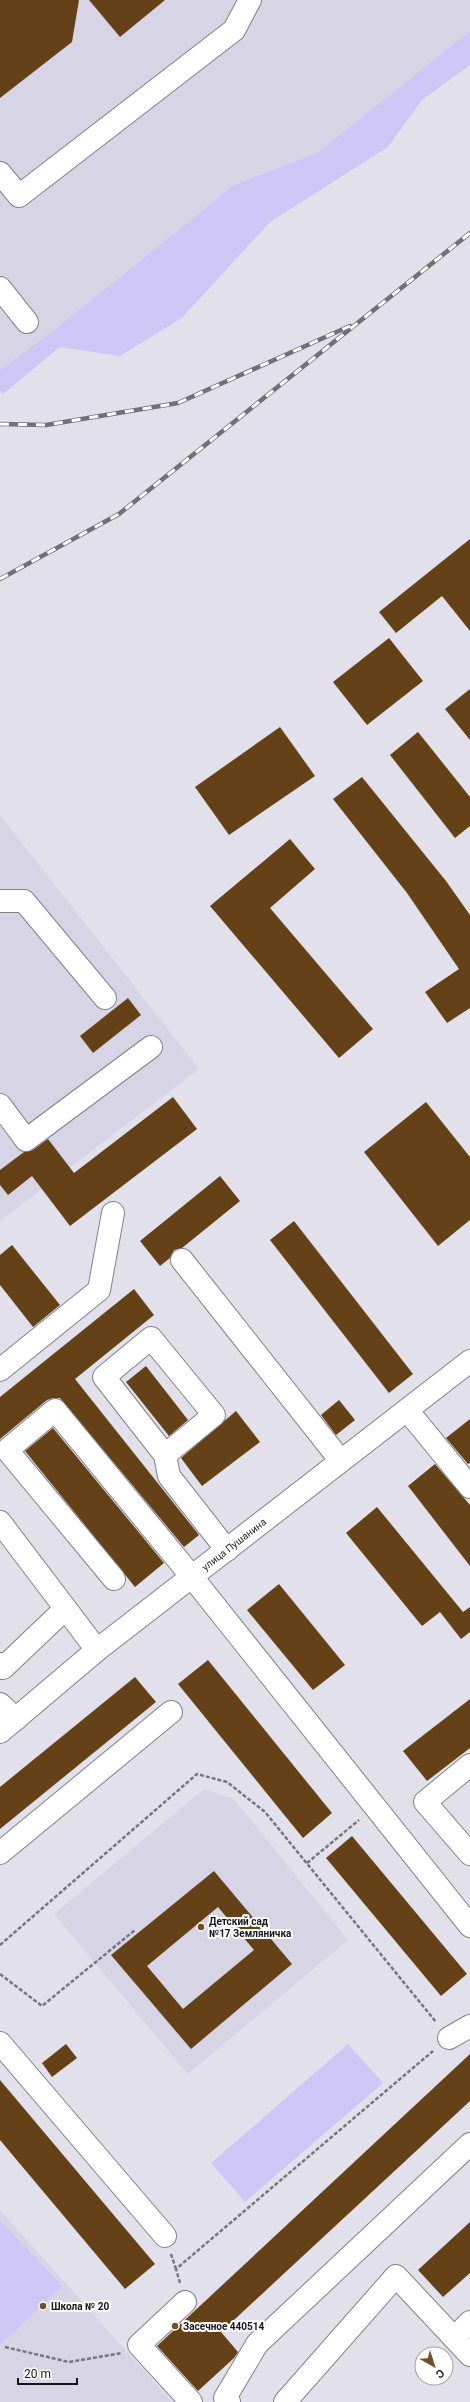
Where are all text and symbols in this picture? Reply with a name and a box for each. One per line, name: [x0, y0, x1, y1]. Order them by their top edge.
street label: улица Пушанина: [199, 1516, 268, 1572]
place label: Детский сад №17 Земляничка: [209, 1916, 292, 1939]
marker: Детский сад №17 Земляничка: [196, 1922, 206, 1932]
marker: Школа № 20: [38, 2301, 48, 2311]
place label: Школа № 20: [51, 2301, 109, 2312]
marker: Засечное 440514: [170, 2321, 180, 2331]
place label: Засечное 440514: [183, 2321, 265, 2332]
north arrow: [414, 2346, 454, 2386]
scale bar: [18, 2360, 77, 2386]
text: С: [433, 2366, 447, 2381]
text: 20 m: [24, 2367, 51, 2381]

